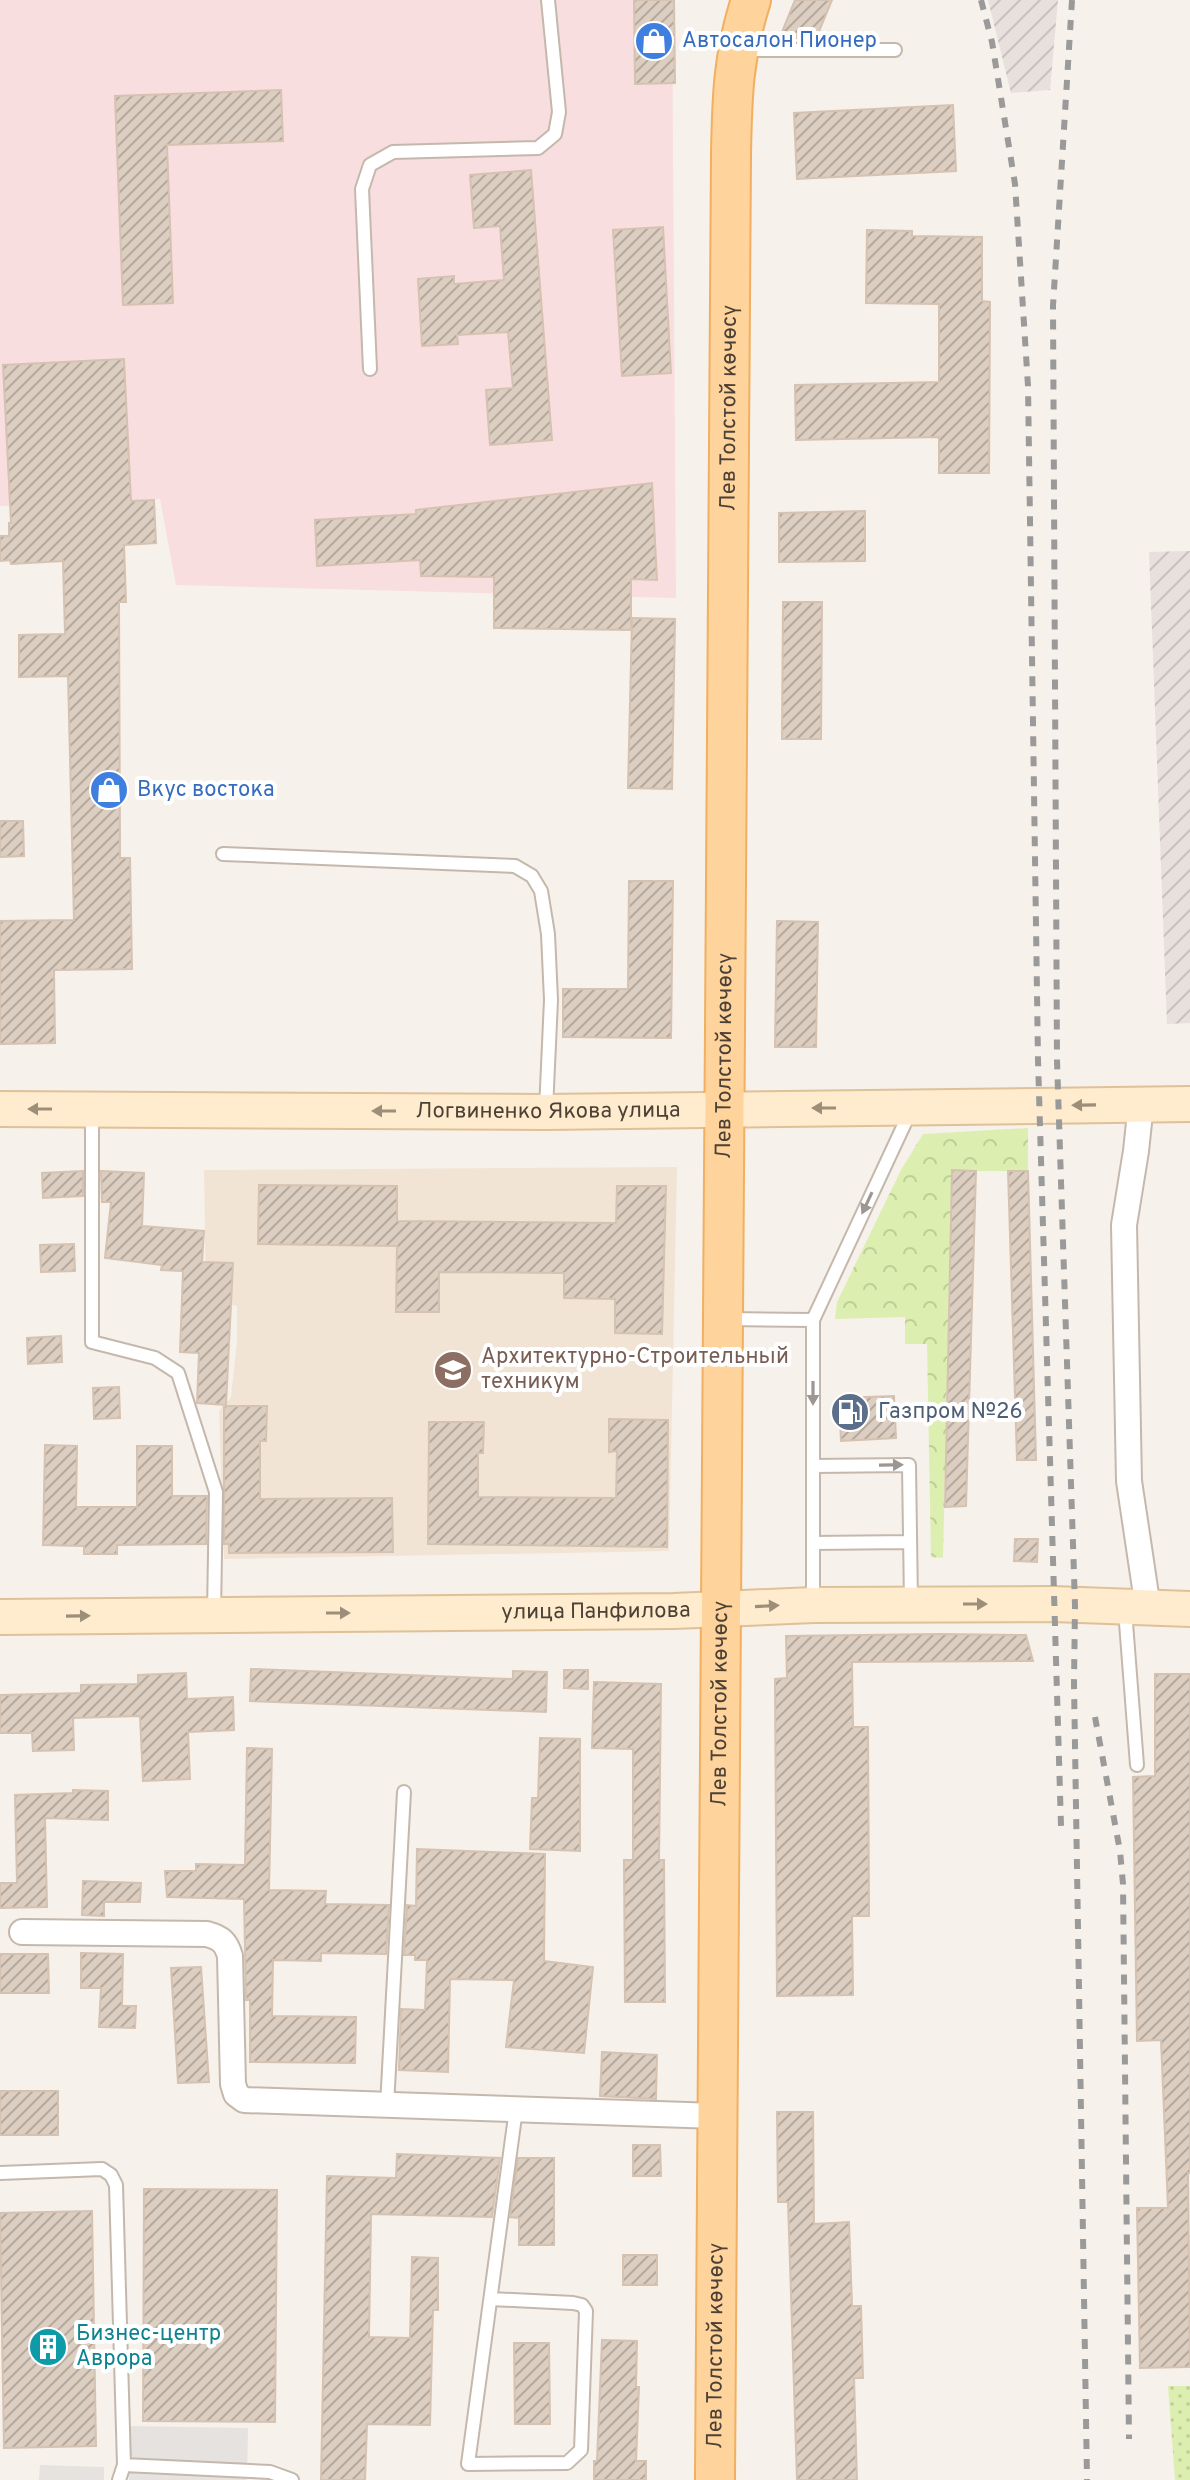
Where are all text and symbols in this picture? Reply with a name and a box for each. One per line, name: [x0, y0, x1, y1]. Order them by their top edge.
shop icon: Автосалон Пионер: [633, 20, 675, 62]
place label: Автосалон Пионер: [682, 28, 877, 55]
street label: Лев Толстой көчөсү: [715, 305, 743, 511]
shop icon: Вкус востока: [88, 769, 130, 811]
place label: Вкус востока: [137, 777, 275, 804]
street label: Лев Толстой көчөсү: [711, 953, 739, 1159]
street label: Логвиненко Якова улица: [415, 1097, 681, 1126]
one-way arrow: [1071, 1099, 1096, 1111]
one-way arrow: [811, 1102, 836, 1114]
one-way arrow: [27, 1103, 52, 1115]
one-way arrow: [371, 1105, 396, 1117]
one-way arrow: [861, 1192, 874, 1215]
place label: Архитектурно-Строительный техникум: [481, 1344, 789, 1396]
school or university icon: Архитектурно-Строительный техникум: [432, 1349, 474, 1391]
one-way arrow: [807, 1381, 819, 1406]
fuel station icon: Газпром №26: [829, 1391, 871, 1433]
place label: Газпром №26: [878, 1399, 1023, 1426]
one-way arrow: [879, 1459, 904, 1472]
street label: улица Панфилова: [501, 1597, 691, 1626]
one-way arrow: [963, 1598, 988, 1611]
one-way arrow: [755, 1599, 780, 1612]
street label: Лев Толстой көчөсү: [706, 1601, 735, 1807]
one-way arrow: [326, 1607, 351, 1619]
one-way arrow: [66, 1610, 91, 1622]
street label: Лев Толстой көчөсү: [702, 2243, 730, 2449]
place label: Бизнес-центр Аврора: [76, 2321, 221, 2373]
building icon: Бизнес-центр Аврора: [27, 2326, 69, 2368]

